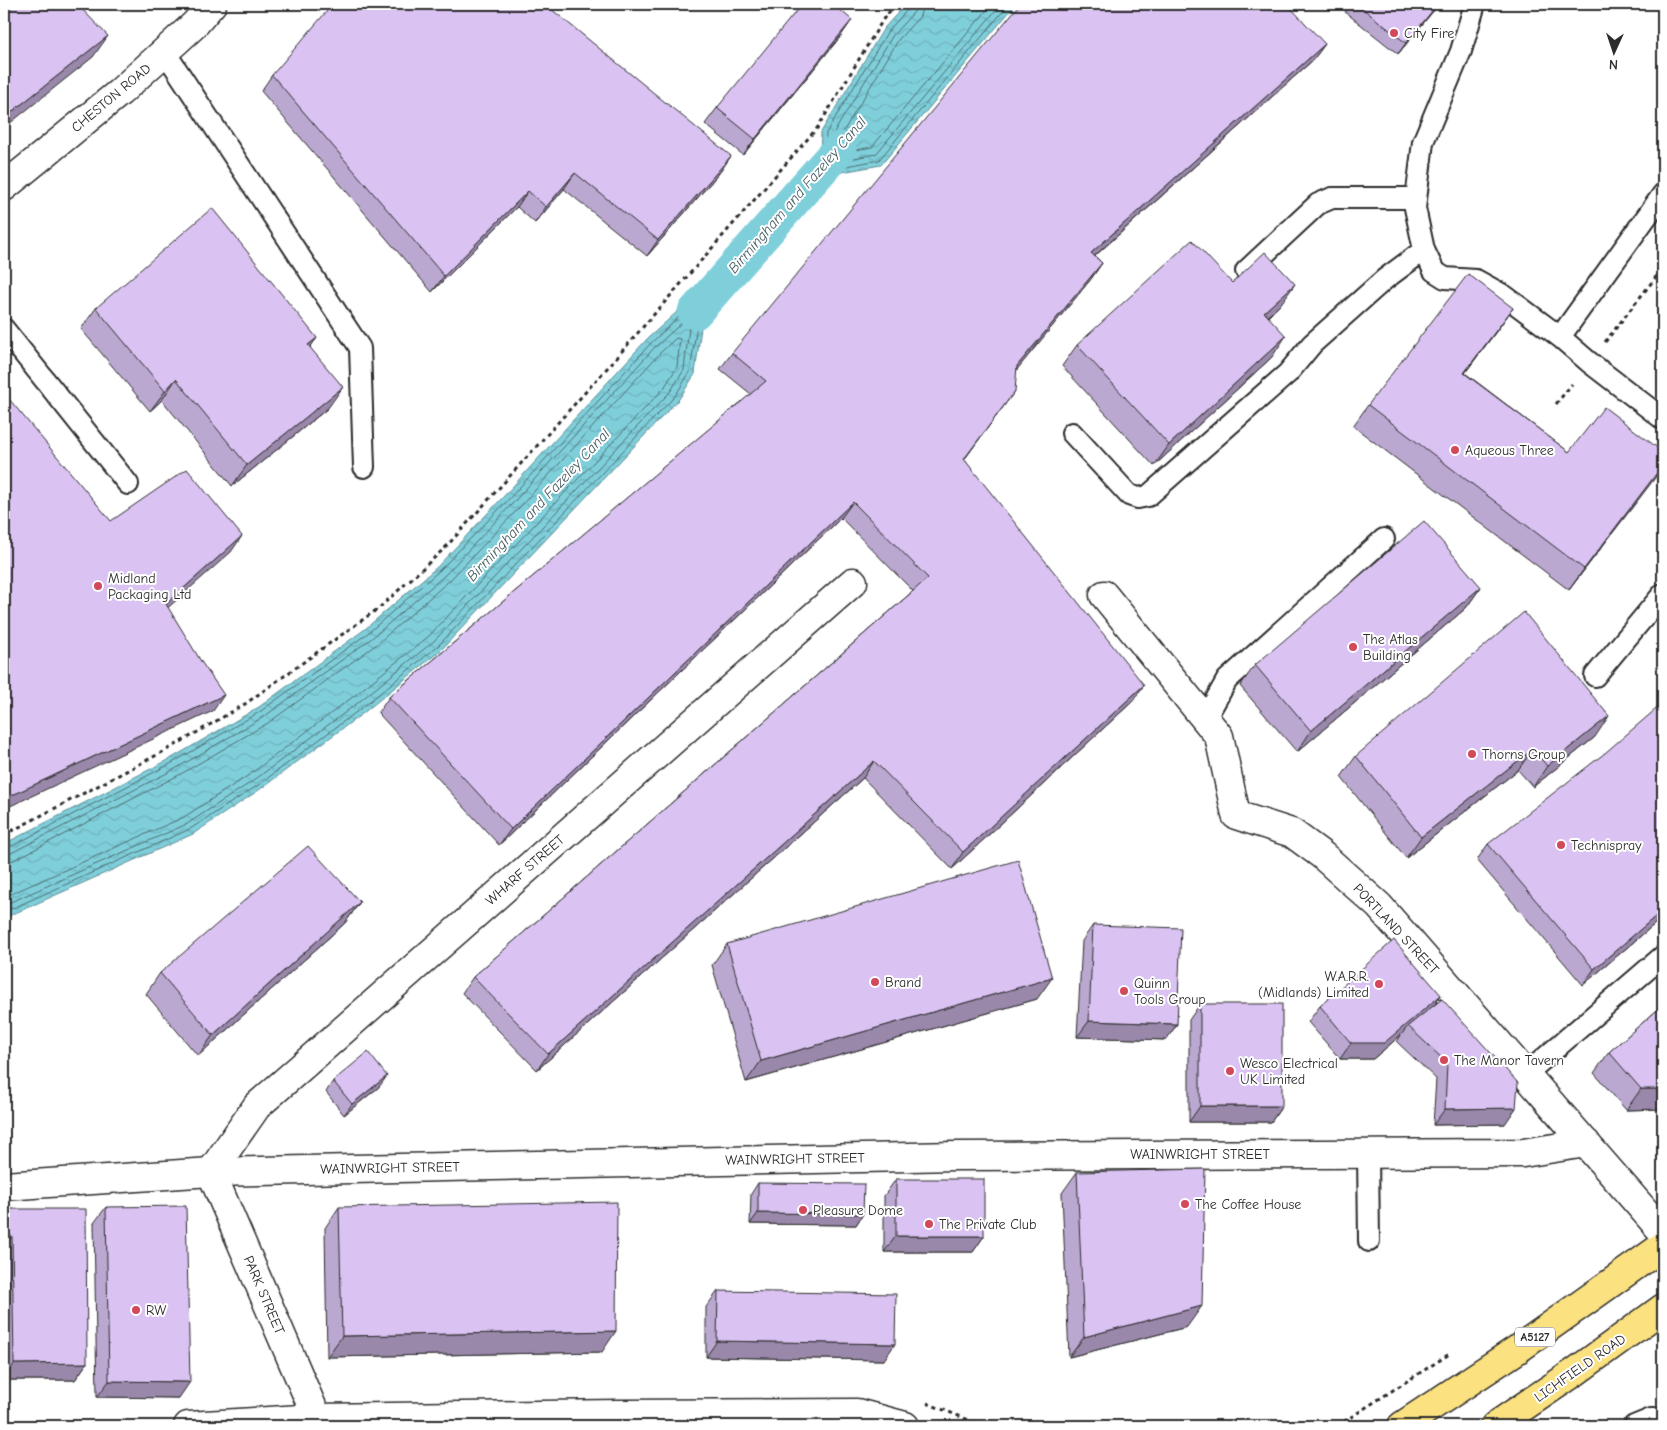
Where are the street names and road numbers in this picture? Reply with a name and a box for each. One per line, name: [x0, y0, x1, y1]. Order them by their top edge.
street label: CHESTON ROAD: [68, 60, 154, 136]
street label: WHARF STREET: [482, 831, 568, 909]
street label: PORTLAND STREET: [1350, 880, 1443, 978]
street label: WAINWRIGHT STREET: [1130, 1146, 1270, 1163]
street label: WAINWRIGHT STREET: [725, 1149, 866, 1169]
street label: WAINWRIGHT STREET: [320, 1158, 461, 1178]
street label: PARK STREET: [240, 1253, 288, 1338]
road number: A5127: [1515, 1328, 1555, 1346]
street label: LICHFIELD ROAD: [1531, 1330, 1629, 1406]

